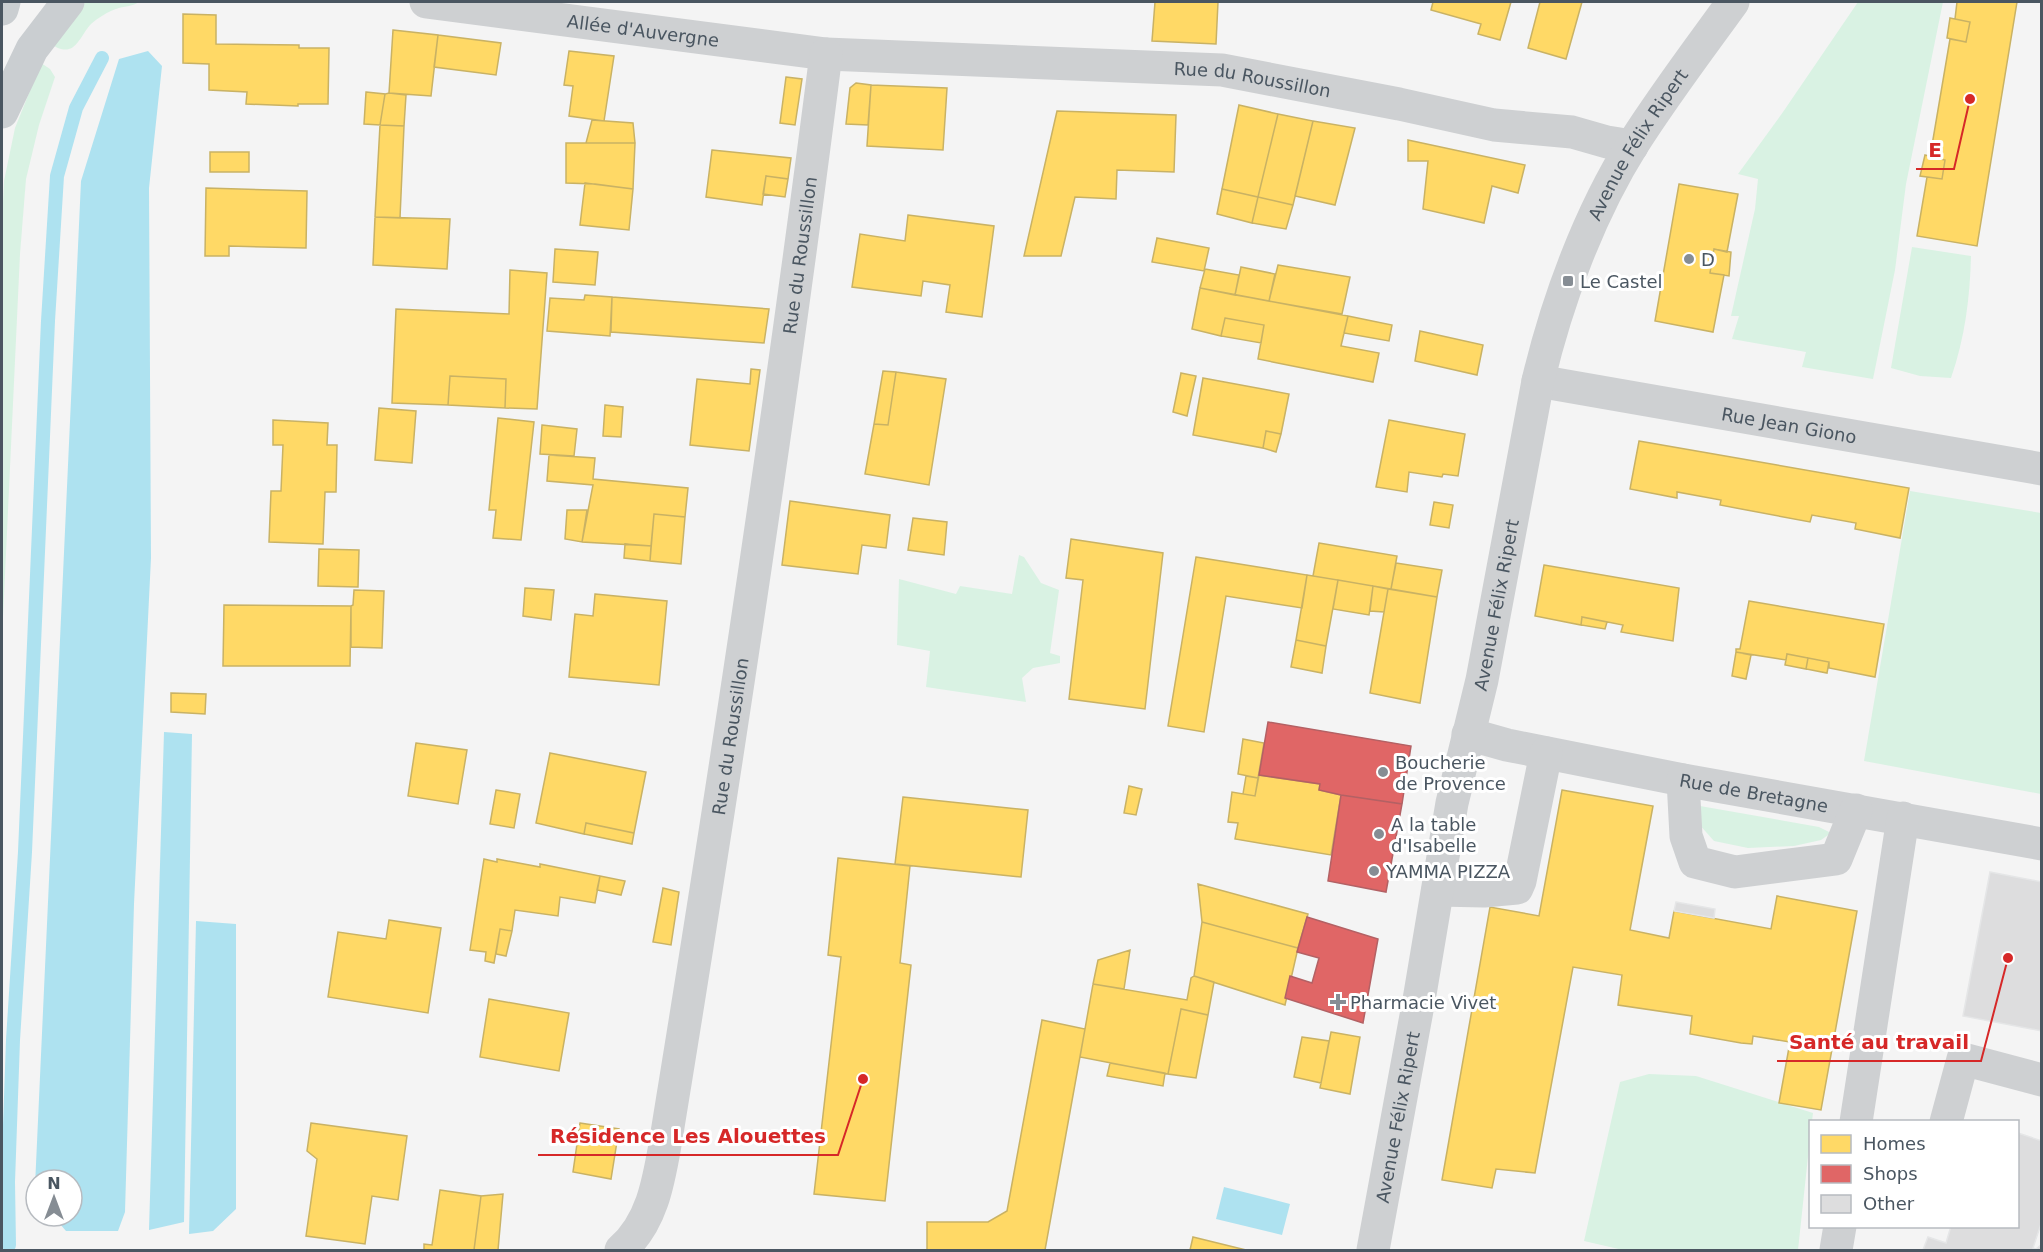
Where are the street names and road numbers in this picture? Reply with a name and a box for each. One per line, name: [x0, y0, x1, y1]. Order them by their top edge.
street label: Allée d'Auvergne: [566, 10, 720, 51]
street label: Rue du Roussillon: [1173, 58, 1333, 101]
street label: Avenue Félix Ripert: [1583, 64, 1692, 223]
street label: Rue du Roussillon: [778, 175, 821, 336]
street label: Rue Jean Giono: [1720, 403, 1858, 447]
street label: Avenue Félix Ripert: [1469, 517, 1522, 693]
street label: Rue du Roussillon: [707, 656, 752, 816]
street label: Rue de Bretagne: [1678, 769, 1830, 816]
street label: Avenue Félix Ripert: [1371, 1030, 1423, 1205]

